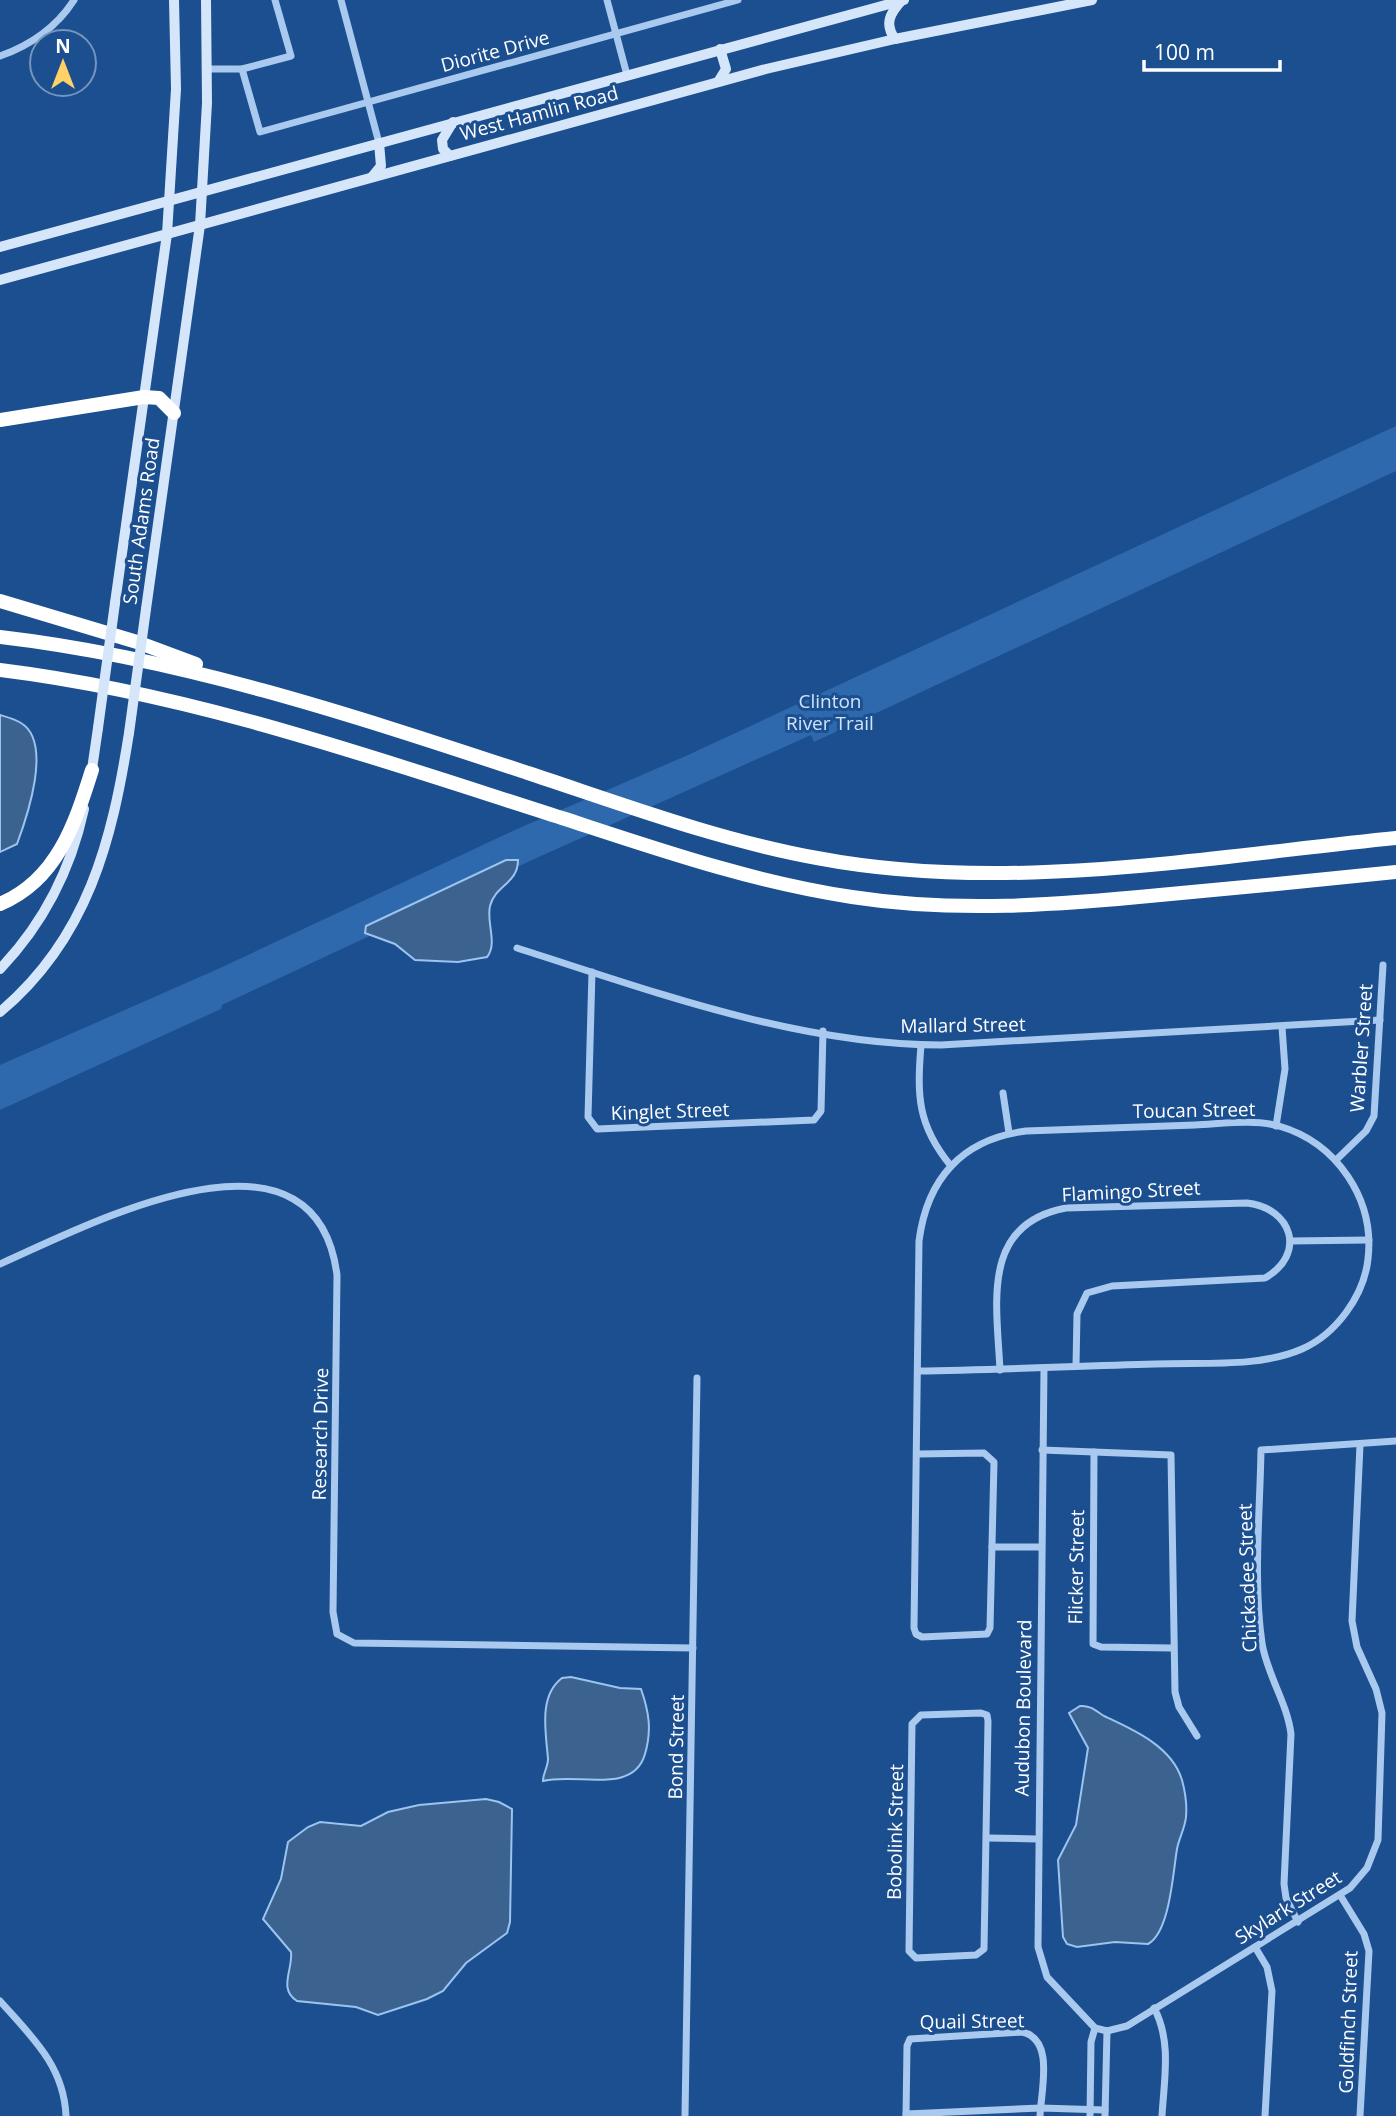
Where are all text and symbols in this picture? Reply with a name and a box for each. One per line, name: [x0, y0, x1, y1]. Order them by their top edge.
street label: Diorite Drive: [438, 24, 552, 78]
north arrow: [28, 28, 98, 98]
scale bar: [1144, 28, 1280, 72]
text: N: [55, 33, 71, 59]
text: 100 m: [1154, 38, 1215, 66]
street label: West Hamlin Road: [457, 79, 621, 147]
street label: South Adams Road: [116, 436, 166, 606]
park label: Clinton River Trail: [786, 688, 874, 736]
street label: Warbler Street: [1344, 983, 1378, 1113]
street label: Mallard Street: [900, 1011, 1026, 1039]
street label: Kinglet Street: [610, 1096, 730, 1126]
street label: Toucan Street: [1132, 1096, 1256, 1124]
street label: Flamingo Street: [1061, 1174, 1201, 1208]
street label: Research Drive: [306, 1367, 334, 1501]
street label: Chickadee Street: [1231, 1503, 1263, 1653]
street label: Flicker Street: [1062, 1509, 1090, 1625]
street label: Audubon Boulevard: [1008, 1619, 1038, 1797]
street label: Bond Street: [662, 1694, 690, 1800]
street label: Bobolink Street: [881, 1764, 909, 1900]
street label: Skylark Street: [1230, 1864, 1346, 1950]
street label: Goldfinch Street: [1333, 1950, 1363, 2094]
street label: Quail Street: [919, 2007, 1025, 2035]

